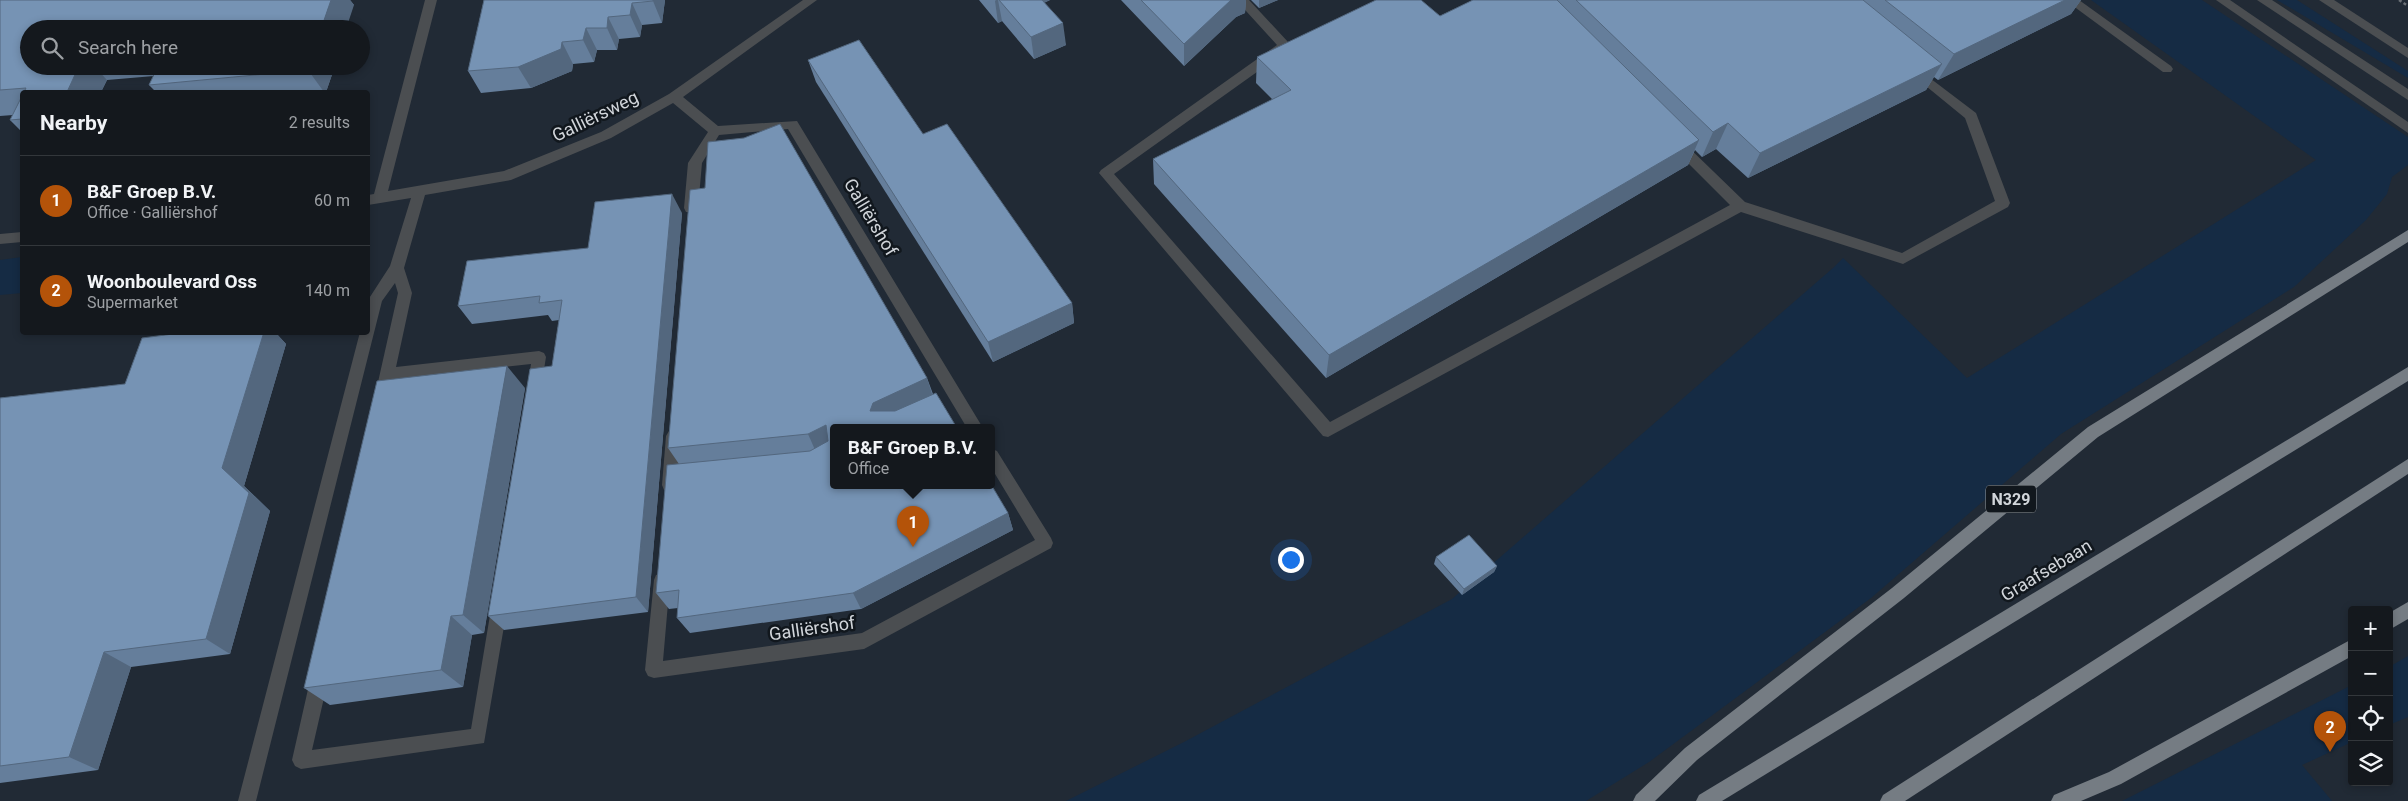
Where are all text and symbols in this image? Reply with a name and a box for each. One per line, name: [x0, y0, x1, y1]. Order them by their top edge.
search box: [20, 20, 370, 75]
icon: search: [38, 34, 66, 62]
text: Search here: [78, 36, 178, 59]
street label: Galliërsweg: [548, 86, 642, 146]
text: Nearby: [40, 111, 107, 135]
text: 2 results: [289, 113, 350, 132]
street label: Galliërshof: [840, 174, 903, 260]
text: B&F Groep B.V.: [87, 180, 216, 203]
text: 1: [51, 191, 61, 210]
text: 60 m: [314, 191, 350, 210]
text: Office · Galliërshof: [87, 203, 218, 222]
text: Woonboulevard Oss: [87, 270, 257, 293]
text: 2: [51, 281, 61, 300]
text: 140 m: [305, 281, 350, 300]
text: Supermarket: [87, 293, 178, 312]
popup: [830, 424, 995, 489]
text: B&F Groep B.V.: [848, 436, 977, 459]
text: Office: [848, 459, 889, 478]
road number: N329: [1986, 486, 2036, 512]
pin: 1: [897, 506, 929, 547]
street label: Graafsebaan: [1997, 535, 2095, 605]
your location: [1278, 547, 1304, 573]
map controls: [2348, 606, 2393, 786]
button: +: [2348, 606, 2393, 651]
street label: Galliërshof: [768, 611, 857, 644]
button: −: [2348, 651, 2393, 696]
button: locate: [2348, 696, 2393, 741]
pin: 2: [2314, 711, 2346, 752]
button: layers: [2348, 741, 2393, 786]

